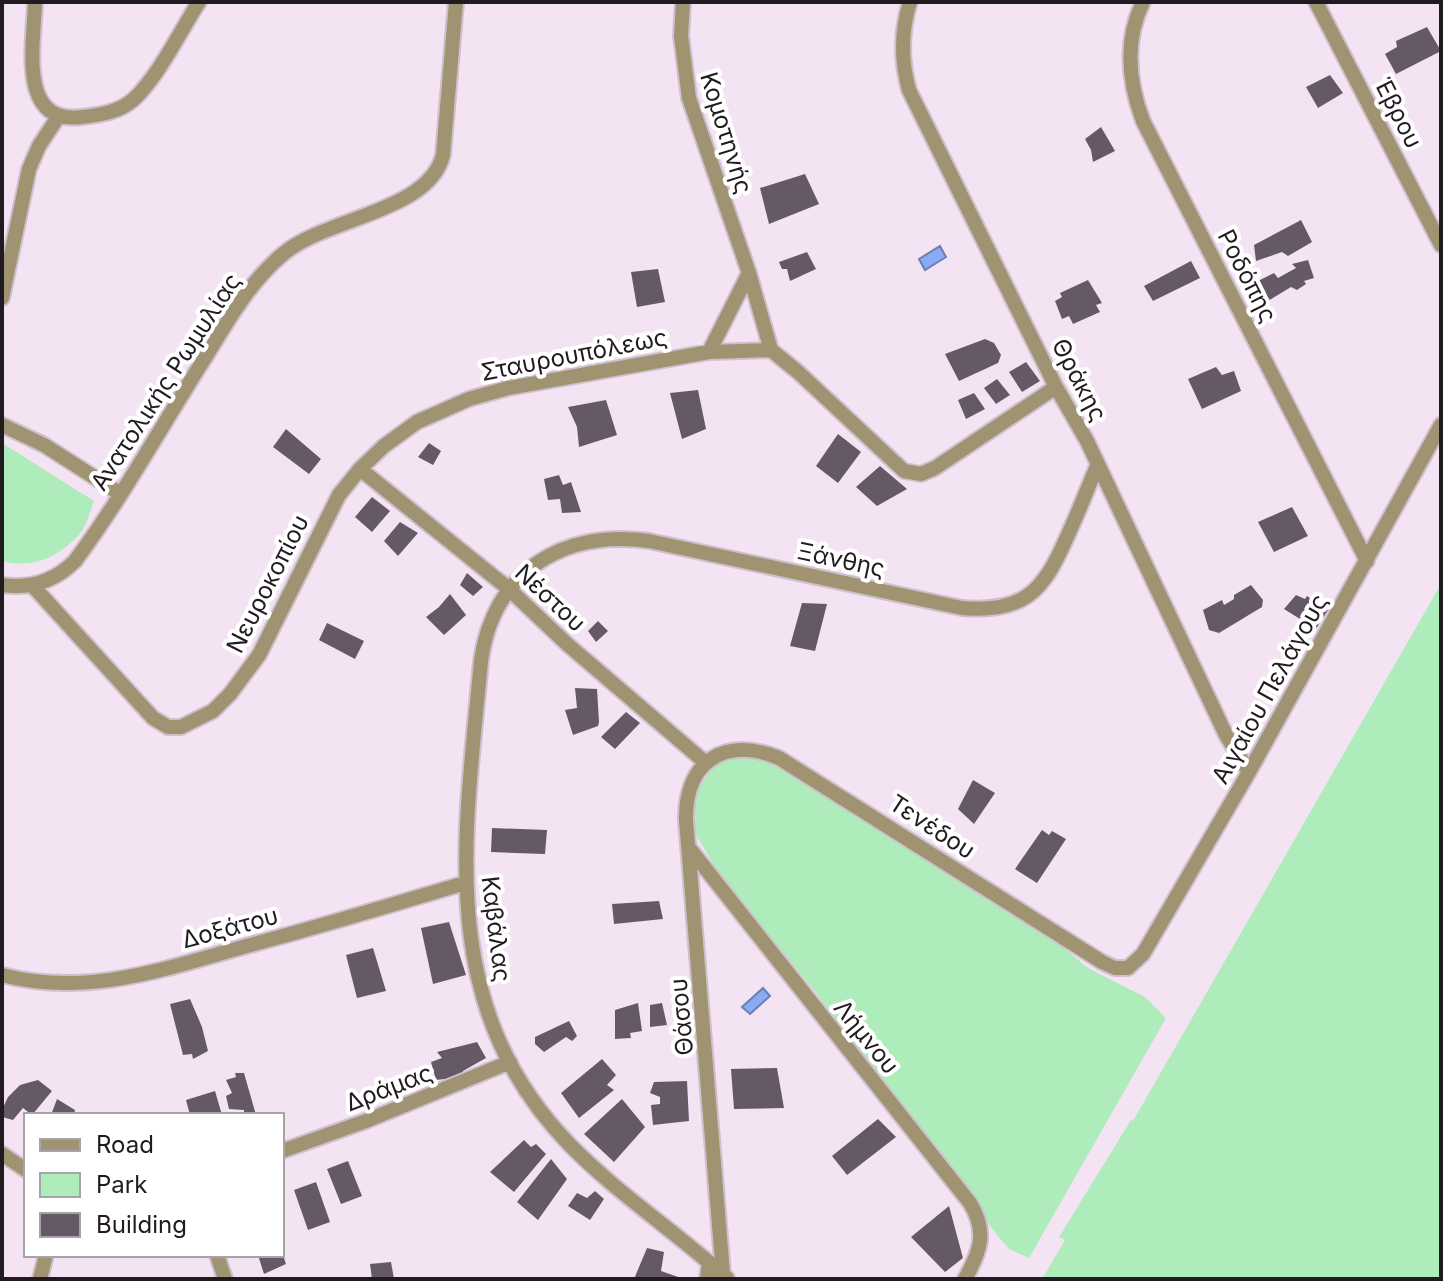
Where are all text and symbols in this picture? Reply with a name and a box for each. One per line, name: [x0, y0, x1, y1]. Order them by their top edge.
street label: Κομοτηνής: [694, 69, 759, 197]
street label: Έβρου: [1368, 73, 1428, 153]
street label: Ροδόπης: [1212, 224, 1283, 327]
street label: Ανατολικής Ρωμυλίας: [85, 268, 247, 496]
street label: Σταυρουπόλεως: [478, 322, 669, 387]
street label: Θράκης: [1046, 333, 1113, 426]
street label: Νευροκοπίου: [220, 510, 315, 658]
street label: Ξάνθης: [795, 536, 887, 583]
street label: Νέστου: [509, 558, 592, 637]
street label: Αιγαίου Πελάγους: [1205, 589, 1334, 789]
street label: Τενέδου: [884, 788, 981, 865]
street label: Καβάλας: [476, 874, 517, 983]
street label: Δοξάτου: [178, 901, 281, 954]
street label: Θάσου: [664, 977, 699, 1057]
street label: Λήμνου: [828, 994, 905, 1080]
street label: Δράμας: [341, 1058, 436, 1117]
legend: [24, 1113, 284, 1257]
text: Road: [96, 1130, 154, 1159]
text: Park: [96, 1170, 147, 1199]
text: Building: [96, 1210, 187, 1239]

